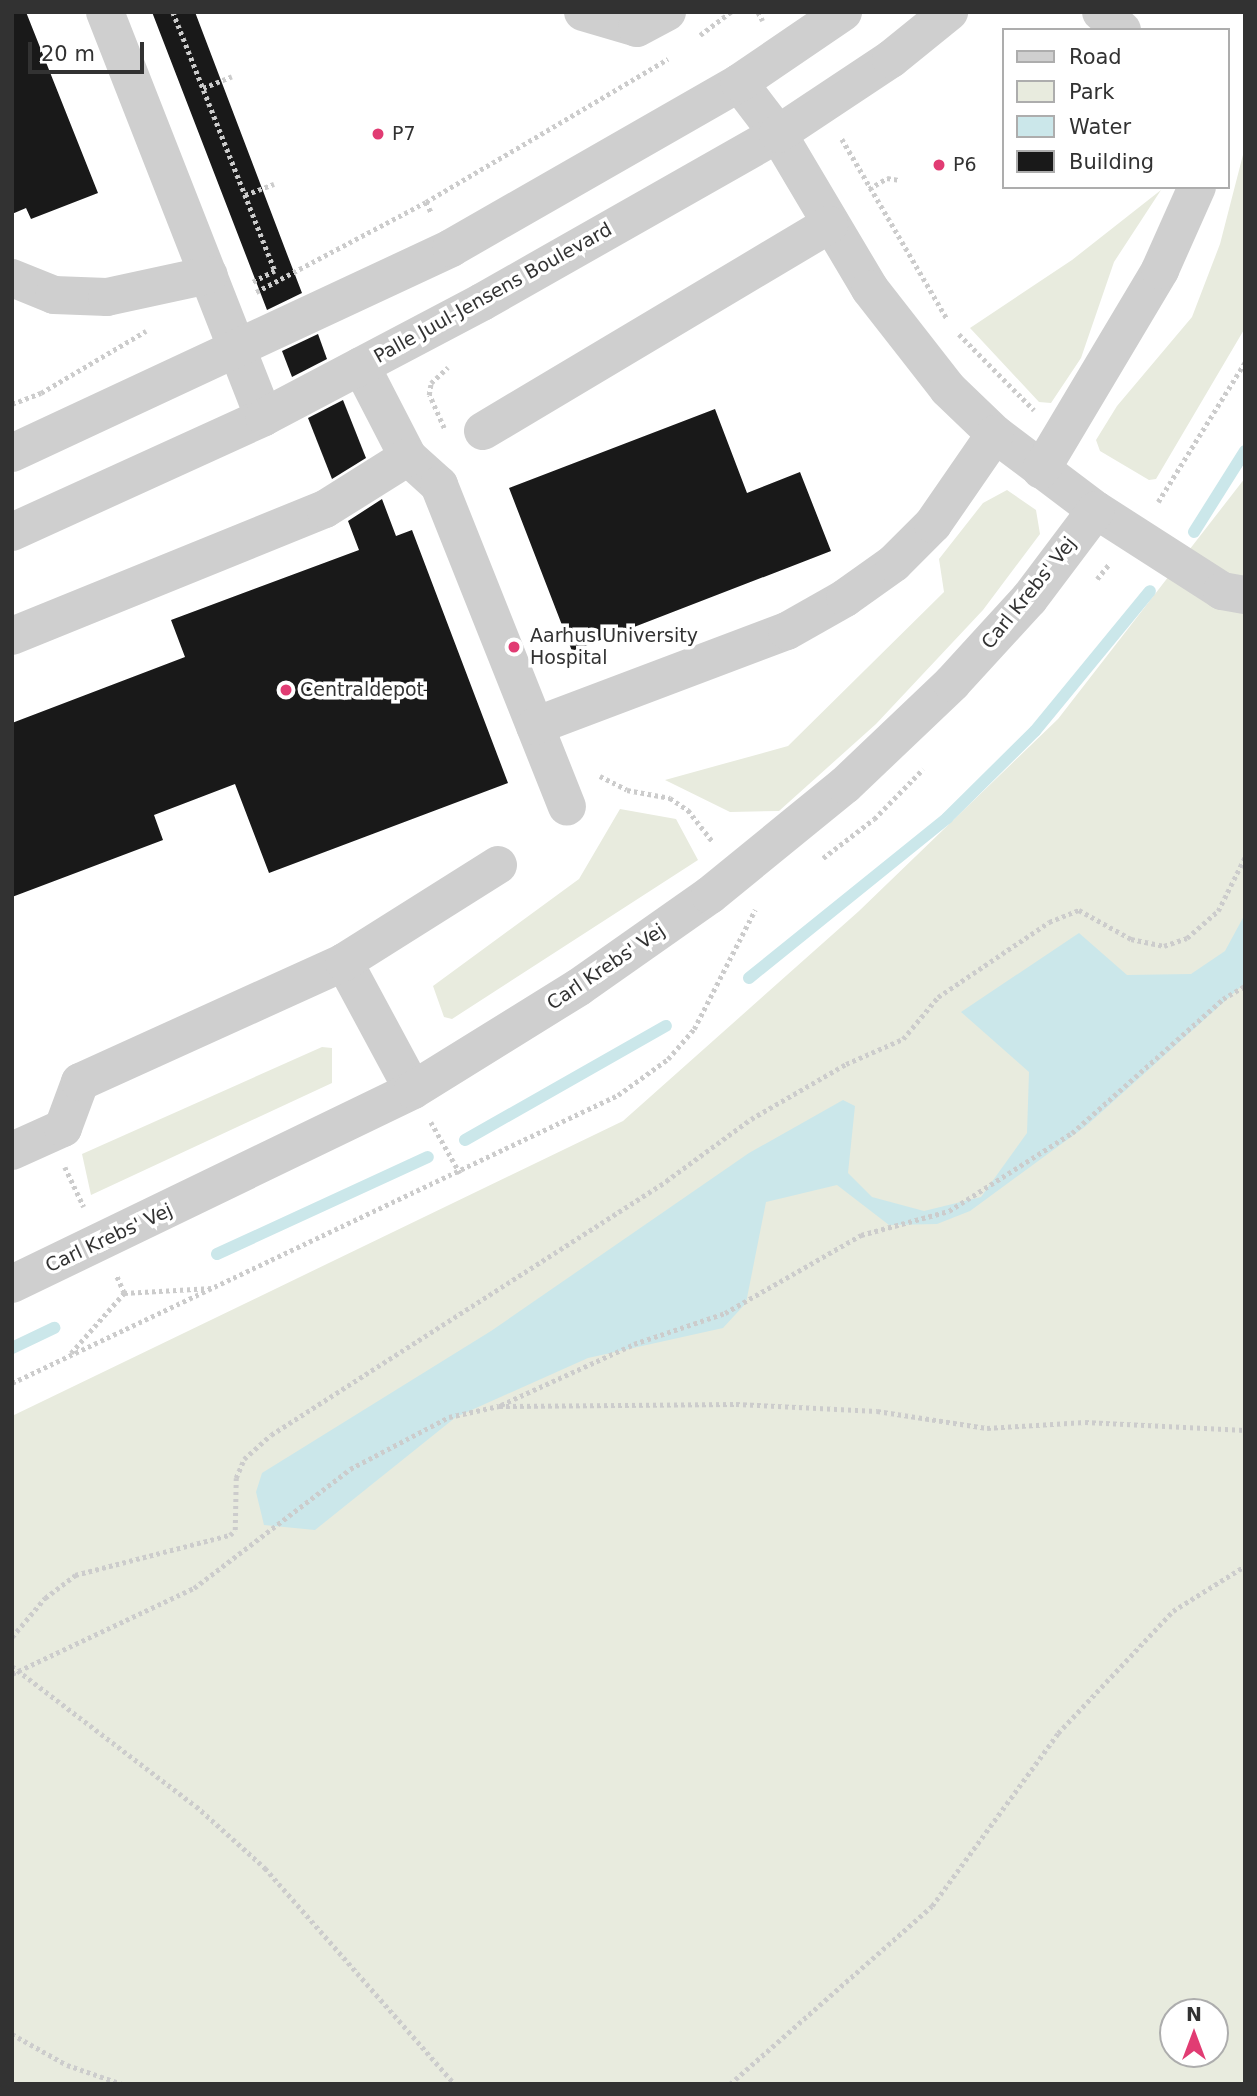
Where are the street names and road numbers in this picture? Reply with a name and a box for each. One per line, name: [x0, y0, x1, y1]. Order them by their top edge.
street label: Palle Juul-Jensens Boulevard: [370, 218, 616, 368]
street label: Carl Krebs' Vej: [977, 532, 1081, 654]
street label: Carl Krebs' Vej: [543, 919, 669, 1015]
street label: Carl Krebs' Vej: [42, 1199, 176, 1277]

